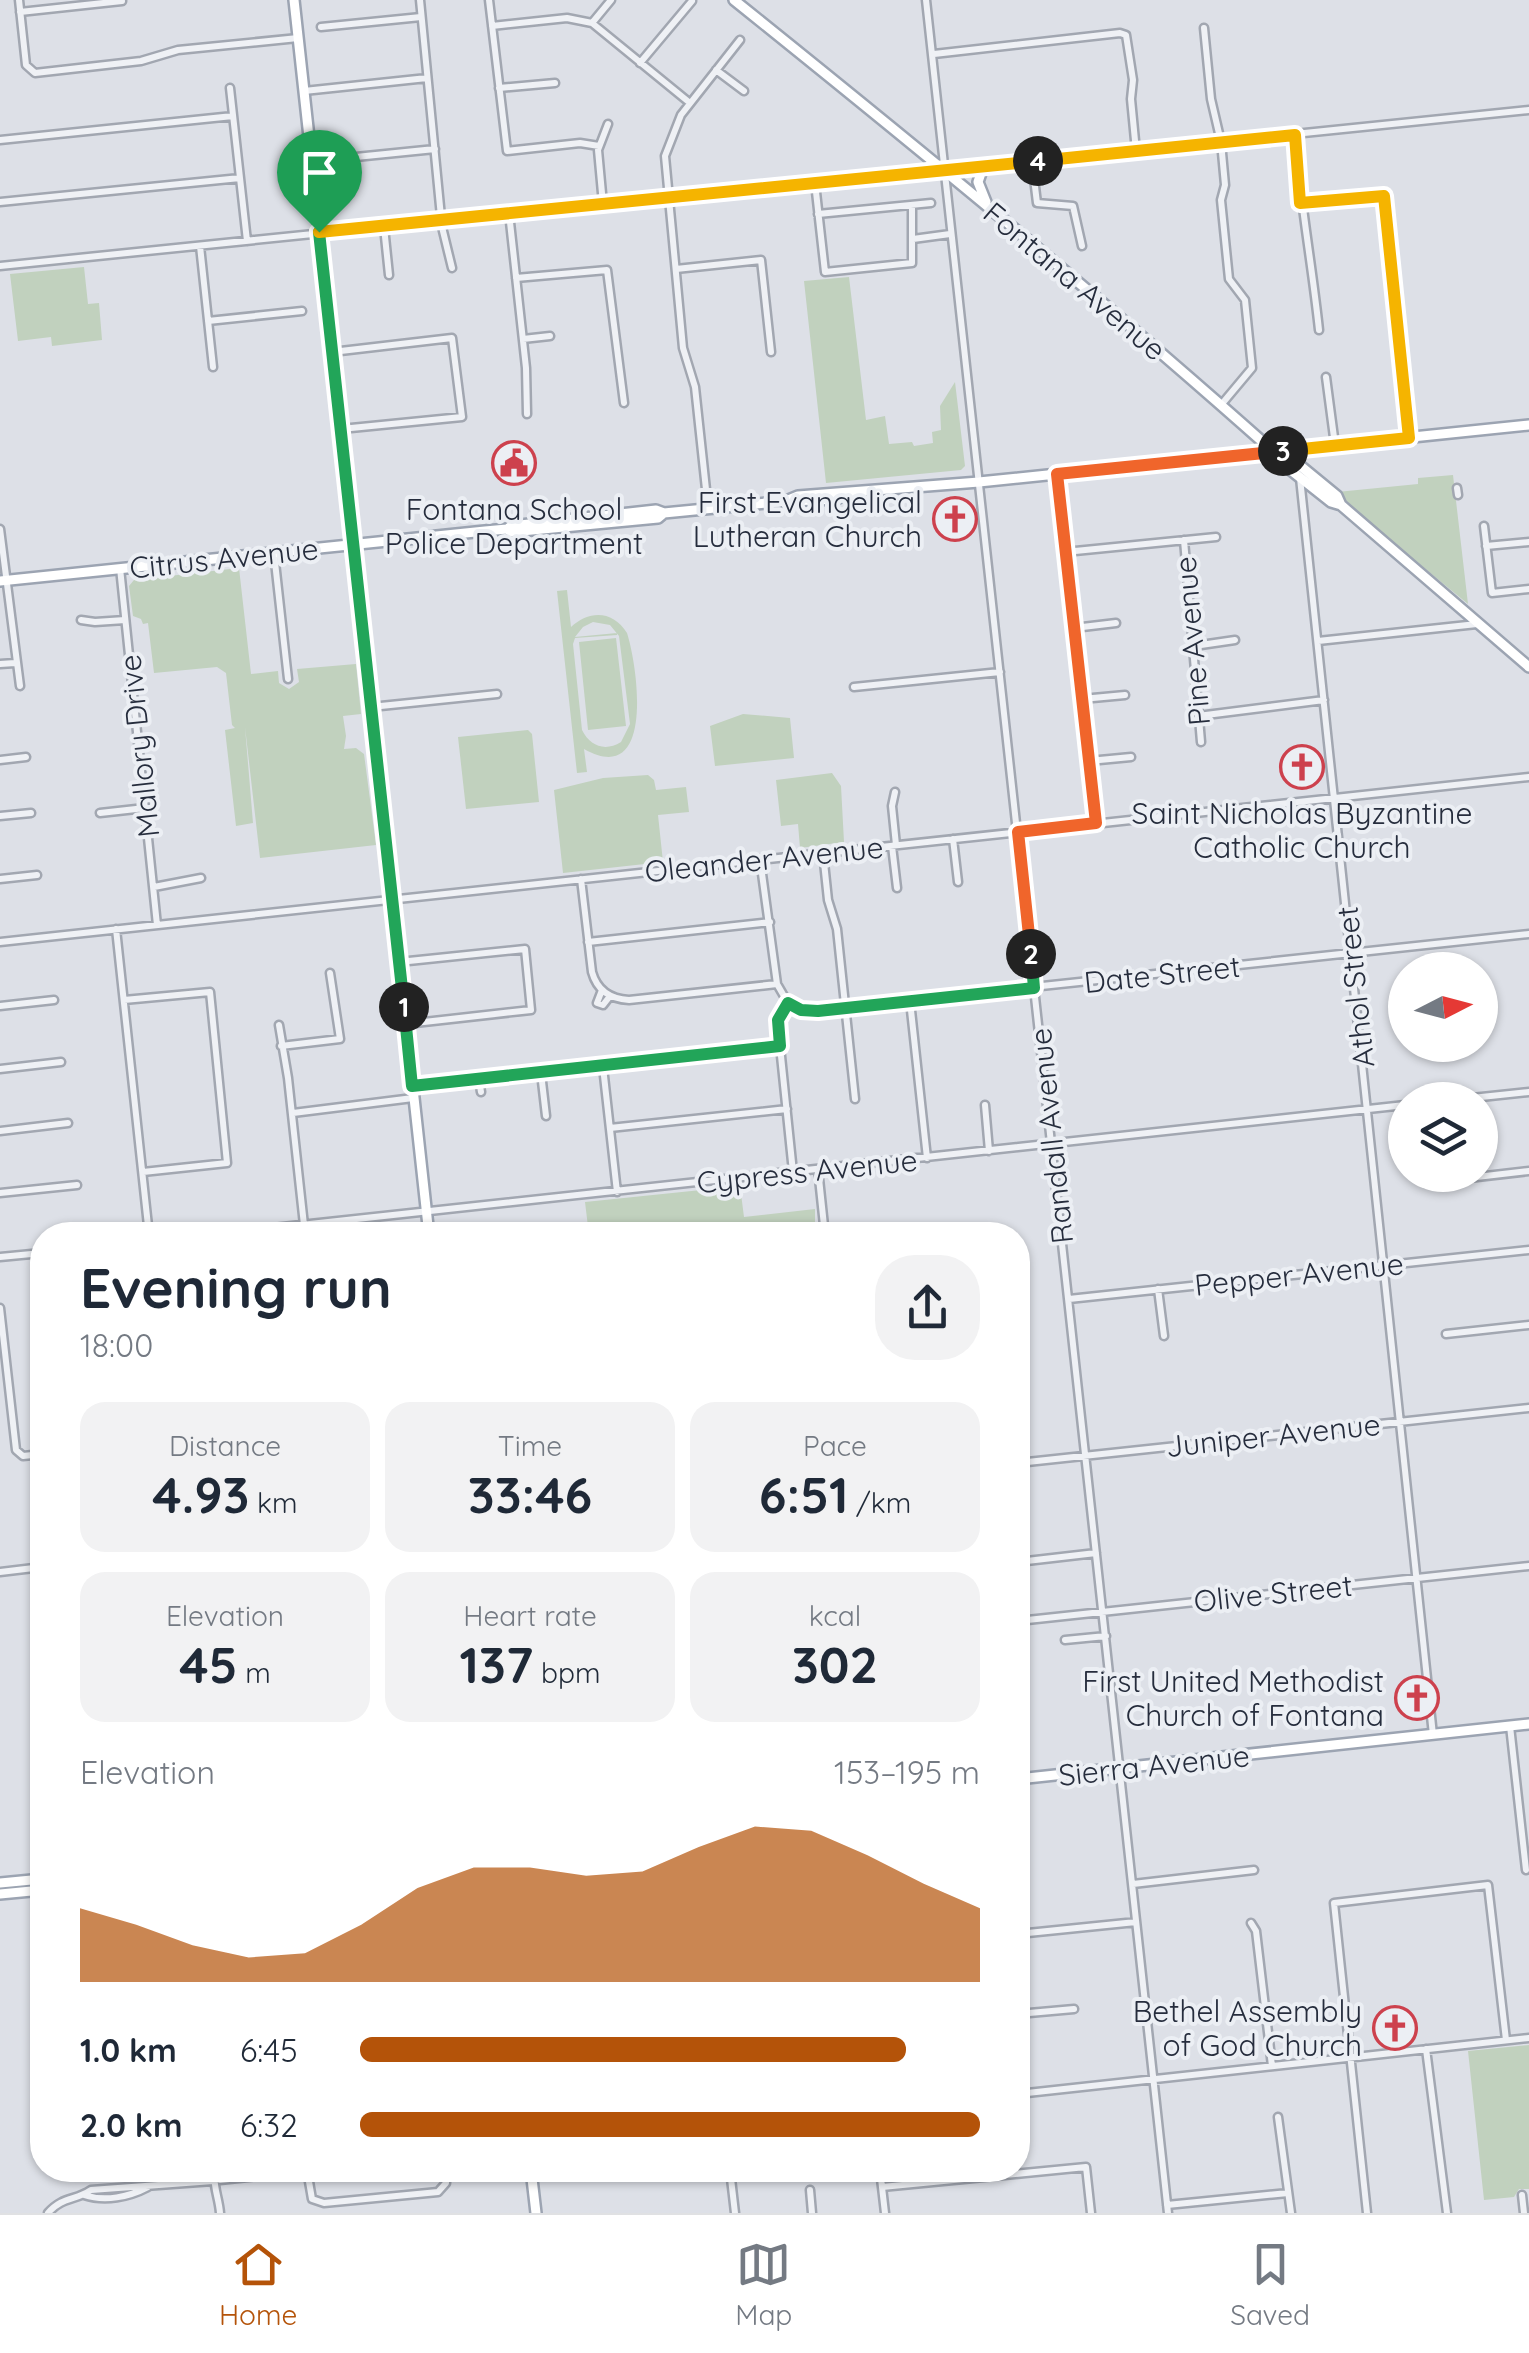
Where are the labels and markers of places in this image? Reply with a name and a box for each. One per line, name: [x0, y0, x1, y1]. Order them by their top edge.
pin: [277, 130, 362, 233]
pin: 4: [1013, 136, 1063, 186]
pin: 3: [1258, 426, 1308, 476]
public building icon: Fontana School Police Department: [491, 440, 537, 486]
place label: First Evangelical Lutheran Church: [693, 483, 922, 555]
place label: Fontana School Police Department: [385, 490, 643, 562]
church icon: First Evangelical Lutheran Church: [932, 496, 978, 542]
church icon: Saint Nicholas Byzantine Catholic Church: [1279, 744, 1325, 790]
place label: Saint Nicholas Byzantine Catholic Church: [1132, 794, 1472, 866]
pin: 2: [1006, 929, 1056, 979]
pin: 1: [379, 982, 429, 1032]
place label: First United Methodist Church of Fontana: [1082, 1662, 1384, 1734]
church icon: First United Methodist Church of Fontana: [1394, 1675, 1440, 1721]
place label: Bethel Assembly of God Church: [1133, 1992, 1362, 2064]
church icon: Bethel Assembly of God Church: [1372, 2005, 1418, 2051]

